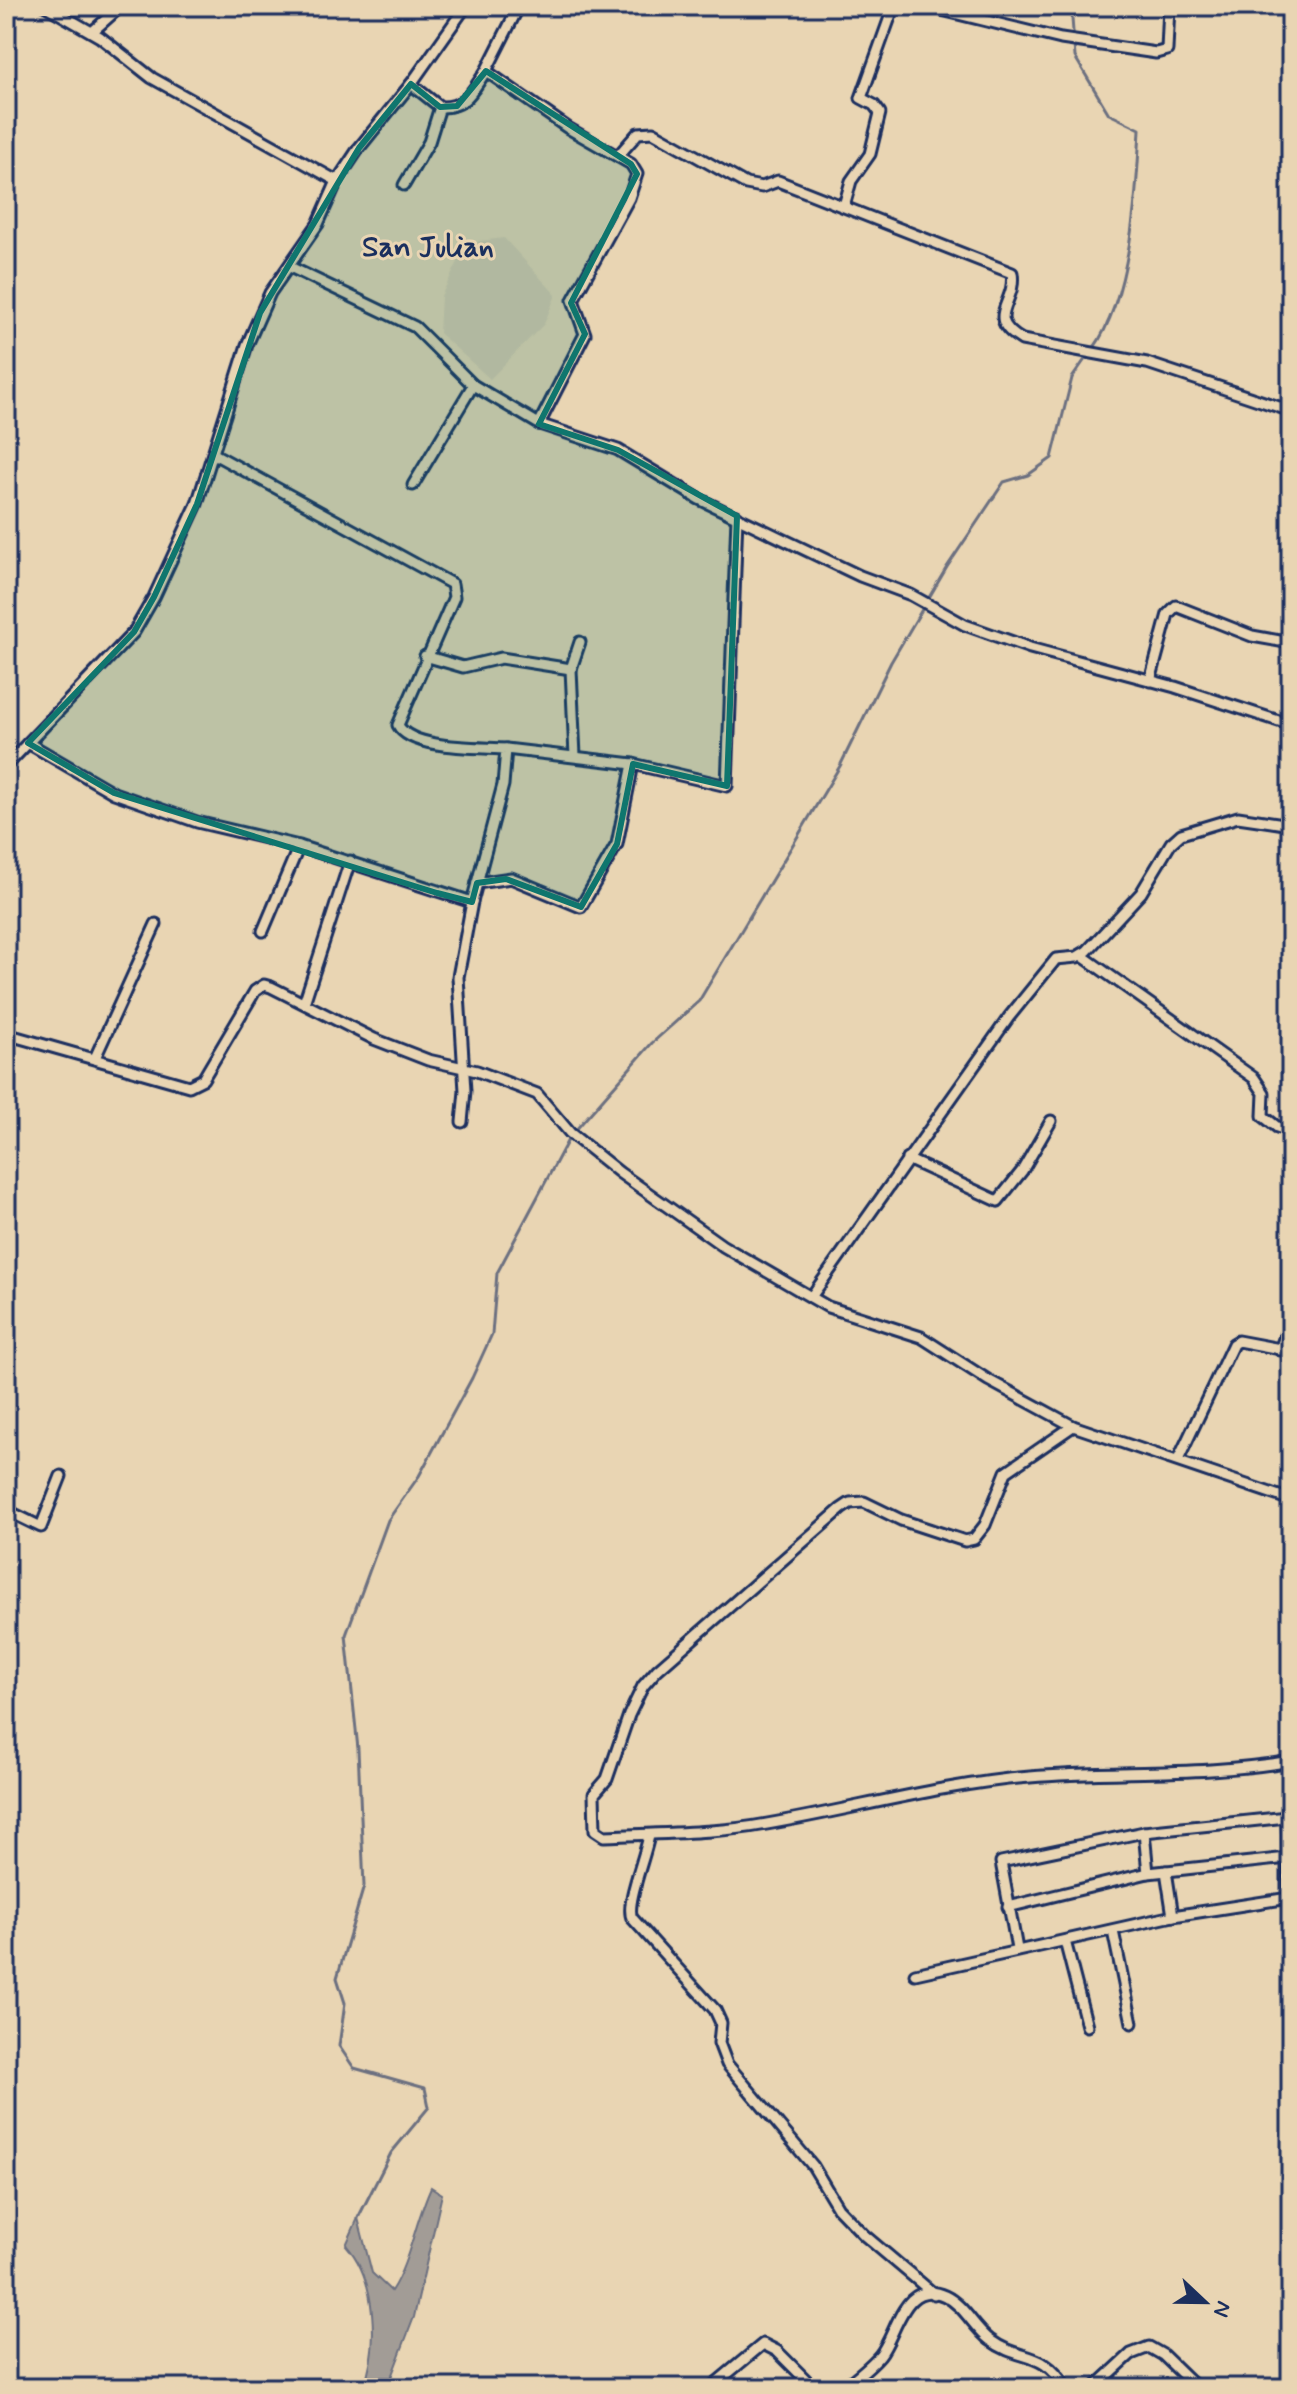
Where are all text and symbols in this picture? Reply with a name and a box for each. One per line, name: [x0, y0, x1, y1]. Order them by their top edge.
district label: San Julian: [362, 228, 494, 267]
north arrow: [1165, 2262, 1245, 2342]
text: N: [1206, 2297, 1237, 2321]

